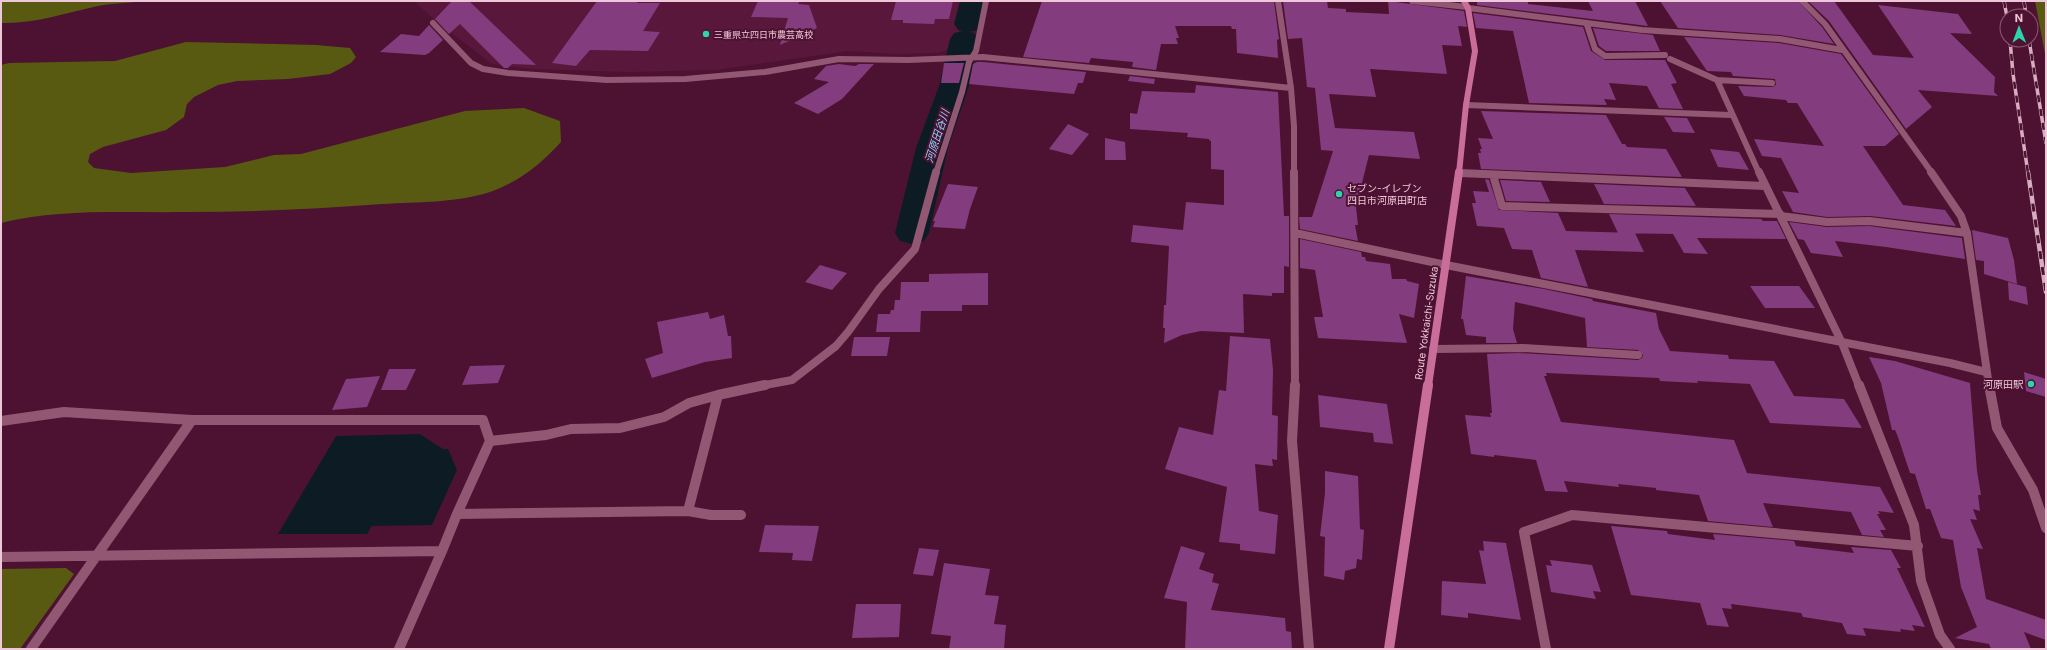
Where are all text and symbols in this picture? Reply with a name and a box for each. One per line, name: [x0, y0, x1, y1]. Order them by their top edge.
north arrow: [1999, 8, 2039, 48]
text: N: [2015, 11, 2023, 25]
marker: 三重県立四日市農芸高校: [701, 29, 711, 39]
place label: 三重県立四日市農芸高校: [714, 29, 813, 40]
water label: 河原田谷川: [922, 107, 952, 164]
place label: セブン-イレブン 四日市河原田町店: [1347, 182, 1427, 206]
marker: セブン-イレブン 四日市河原田町店: [1334, 189, 1344, 199]
street label: Route Yokkaichi-Suzuka: [1412, 265, 1440, 381]
place label: 河原田駅: [1983, 378, 2024, 390]
marker: 河原田駅: [2026, 379, 2036, 389]

